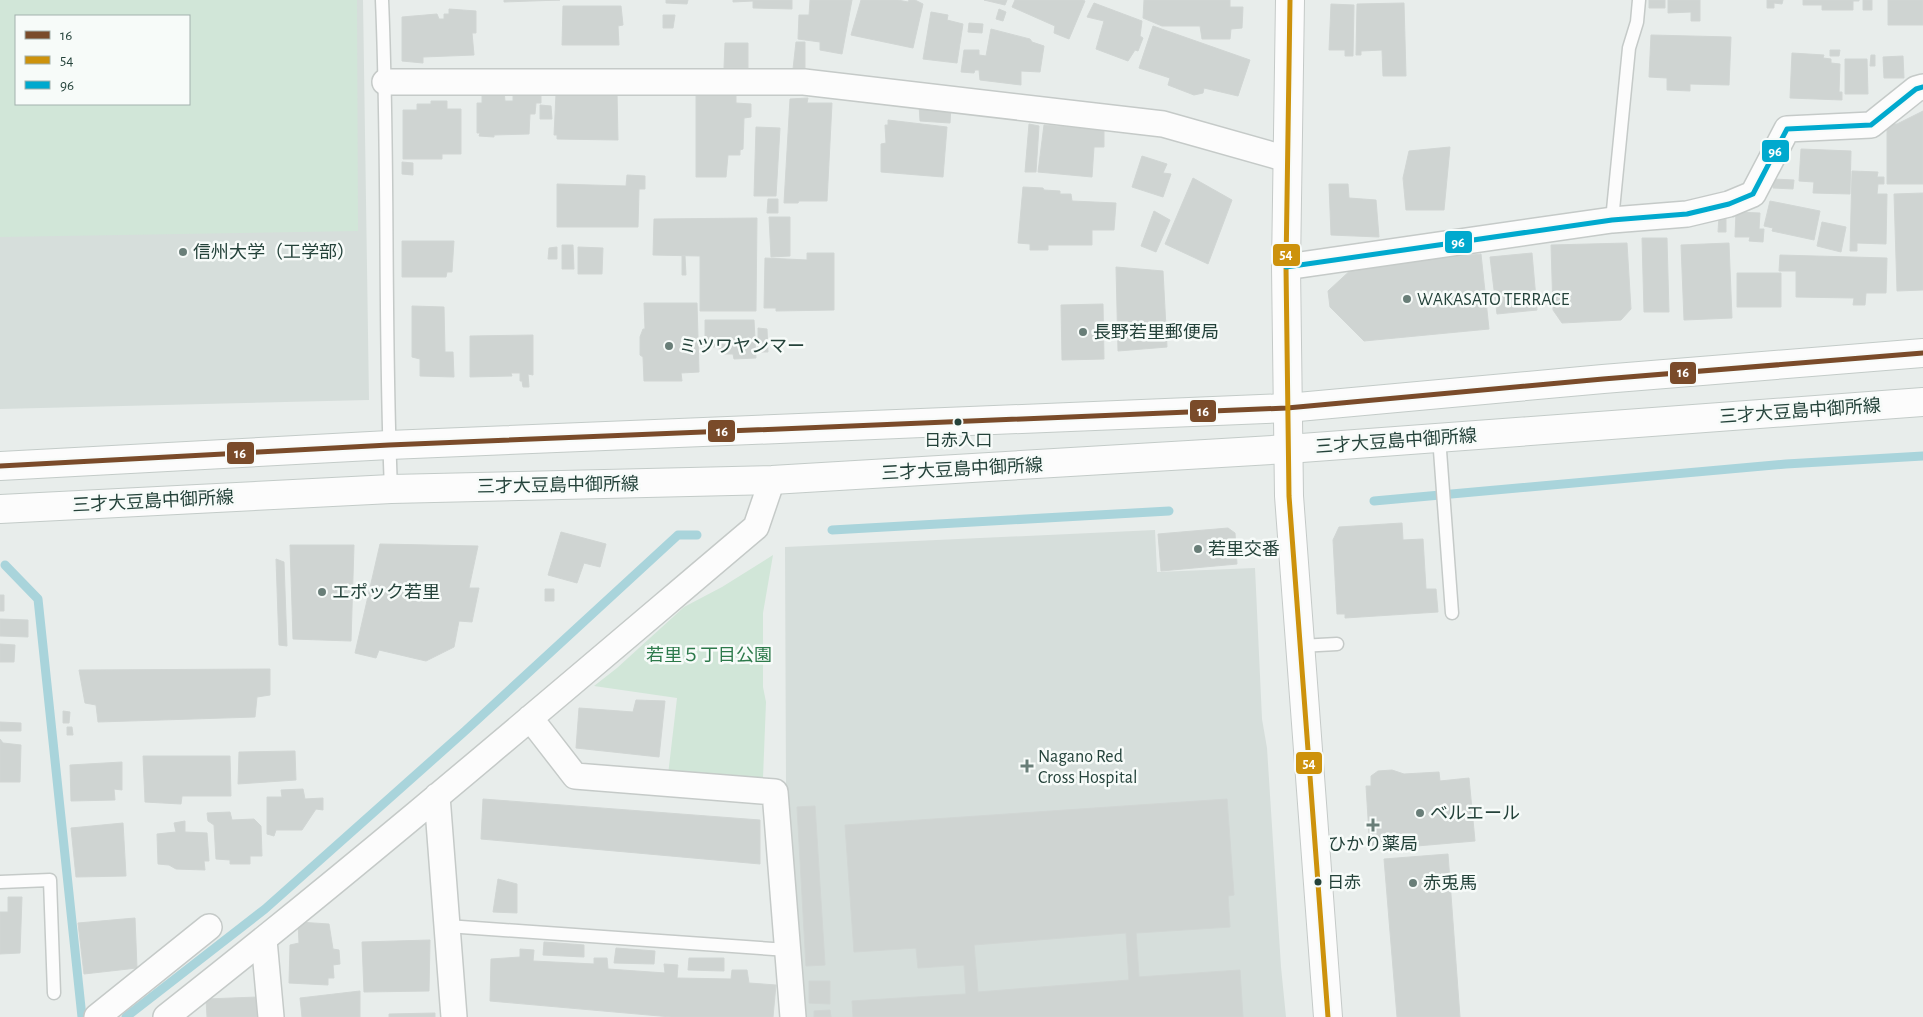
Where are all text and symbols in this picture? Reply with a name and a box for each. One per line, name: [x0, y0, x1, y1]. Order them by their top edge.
legend: [15, 15, 190, 105]
text: 16: [60, 28, 72, 43]
text: 54: [60, 53, 74, 68]
text: 96: [60, 78, 74, 93]
line badge: 96: [1761, 139, 1790, 163]
text: 96: [1768, 145, 1782, 159]
line badge: 96: [1444, 230, 1473, 254]
text: 96: [1451, 236, 1465, 250]
place label: 信州大学（工学部）: [193, 242, 355, 262]
line badge: 54: [1272, 243, 1301, 267]
marker: 信州大学（工学部）: [177, 246, 189, 258]
text: 54: [1279, 248, 1293, 262]
place label: WAKASATO TERRACE: [1417, 291, 1570, 309]
marker: WAKASATO TERRACE: [1401, 293, 1413, 305]
place label: 長野若里郵便局: [1093, 323, 1219, 342]
marker: 長野若里郵便局: [1077, 326, 1089, 338]
place label: ミツワヤンマー: [679, 337, 805, 356]
marker: ミツワヤンマー: [663, 340, 675, 352]
line badge: 16: [1669, 361, 1697, 385]
text: 16: [1677, 366, 1689, 380]
street label: 三才大豆島中御所線: [1718, 395, 1882, 427]
line badge: 16: [1189, 399, 1217, 423]
text: 16: [1197, 405, 1209, 419]
marker: 日赤入口: [953, 417, 963, 427]
line badge: 16: [707, 419, 736, 443]
text: 16: [716, 425, 728, 439]
street label: 三才大豆島中御所線: [1314, 425, 1478, 457]
place label: 日赤入口: [924, 432, 992, 449]
line badge: 16: [226, 441, 255, 465]
text: 16: [234, 447, 246, 461]
street label: 三才大豆島中御所線: [881, 455, 1043, 483]
street label: 三才大豆島中御所線: [477, 474, 639, 496]
street label: 三才大豆島中御所線: [72, 487, 234, 515]
place label: 若里交番: [1208, 540, 1280, 559]
marker: 若里交番: [1192, 543, 1204, 555]
place label: エポック若里: [332, 583, 440, 602]
marker: エポック若里: [316, 586, 328, 598]
park label: 若里５丁目公園: [646, 646, 772, 665]
place label: Nagano Red Cross Hospital: [1038, 748, 1137, 787]
line badge: 54: [1295, 751, 1323, 775]
text: 54: [1302, 757, 1316, 771]
marker: Nagano Red Cross Hospital: [1020, 759, 1034, 773]
place label: ベルエール: [1430, 805, 1520, 823]
marker: ベルエール: [1414, 807, 1426, 819]
marker: ひかり薬局: [1367, 819, 1379, 831]
place label: ひかり薬局: [1328, 835, 1418, 854]
place label: 日赤: [1327, 874, 1361, 891]
place label: 赤兎馬: [1423, 874, 1477, 893]
marker: 日赤: [1313, 877, 1323, 887]
marker: 赤兎馬: [1407, 877, 1419, 889]

